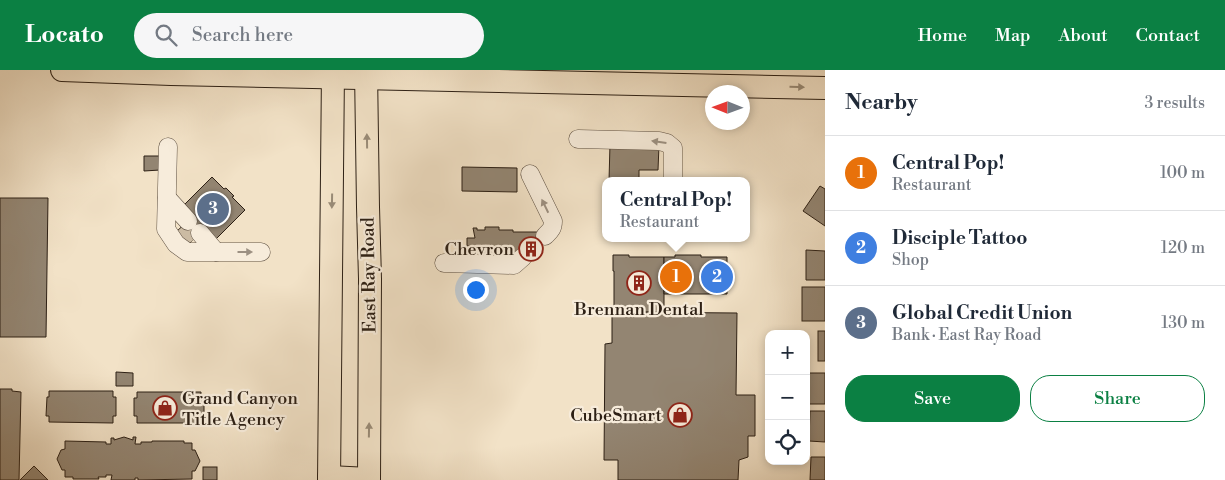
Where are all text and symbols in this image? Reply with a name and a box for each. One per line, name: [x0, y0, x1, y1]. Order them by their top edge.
search box: [134, 13, 484, 58]
text: Locato: [25, 20, 104, 50]
icon: search: [152, 21, 180, 49]
text: Search here: [192, 23, 293, 47]
text: Home: [918, 24, 967, 47]
text: Map: [995, 24, 1031, 47]
text: About: [1059, 24, 1108, 47]
text: Contact: [1136, 24, 1200, 47]
one-way arrow: [789, 83, 805, 91]
north arrow: [705, 85, 750, 130]
text: Nearby: [845, 90, 918, 116]
text: 3 results: [1144, 93, 1205, 113]
one-way arrow: [363, 133, 371, 149]
one-way arrow: [651, 138, 667, 146]
text: Central Pop!: [892, 151, 1004, 175]
text: 1: [857, 163, 865, 183]
text: 100 m: [1160, 163, 1205, 183]
text: Restaurant: [892, 175, 971, 195]
popup: [602, 177, 750, 242]
text: Central Pop!: [620, 188, 732, 212]
pin: 3: [197, 190, 229, 228]
one-way arrow: [328, 193, 336, 209]
one-way arrow: [541, 198, 549, 213]
text: Restaurant: [620, 212, 699, 232]
street label: East Ray Road: [356, 216, 382, 333]
text: Disciple Tattoo: [892, 226, 1028, 250]
building icon: Chevron: [518, 236, 544, 262]
place label: Chevron: [445, 238, 514, 261]
text: 2: [856, 238, 866, 258]
text: 120 m: [1161, 238, 1205, 258]
one-way arrow: [237, 248, 253, 256]
text: Shop: [892, 250, 929, 270]
pin: 1: [660, 258, 692, 296]
pin: 2: [701, 258, 733, 296]
building icon: Brennan Dental: [626, 270, 652, 296]
your location: [463, 277, 489, 303]
place label: Brennan Dental: [573, 298, 704, 321]
text: Global Credit Union: [892, 301, 1072, 325]
text: 3: [856, 313, 866, 333]
text: 130 m: [1161, 313, 1205, 333]
text: Bank · East Ray Road: [892, 325, 1041, 345]
map controls: [765, 330, 810, 465]
button: +: [765, 330, 810, 375]
button: −: [765, 375, 810, 420]
button: Save: [845, 375, 1020, 422]
button: Share: [1030, 375, 1205, 422]
place label: Grand Canyon Title Agency: [182, 387, 298, 431]
shop icon: Grand Canyon Title Agency: [152, 395, 178, 421]
shop icon: CubeSmart: [667, 402, 693, 428]
place label: CubeSmart: [570, 404, 663, 427]
button: locate: [765, 420, 810, 465]
one-way arrow: [366, 422, 374, 438]

